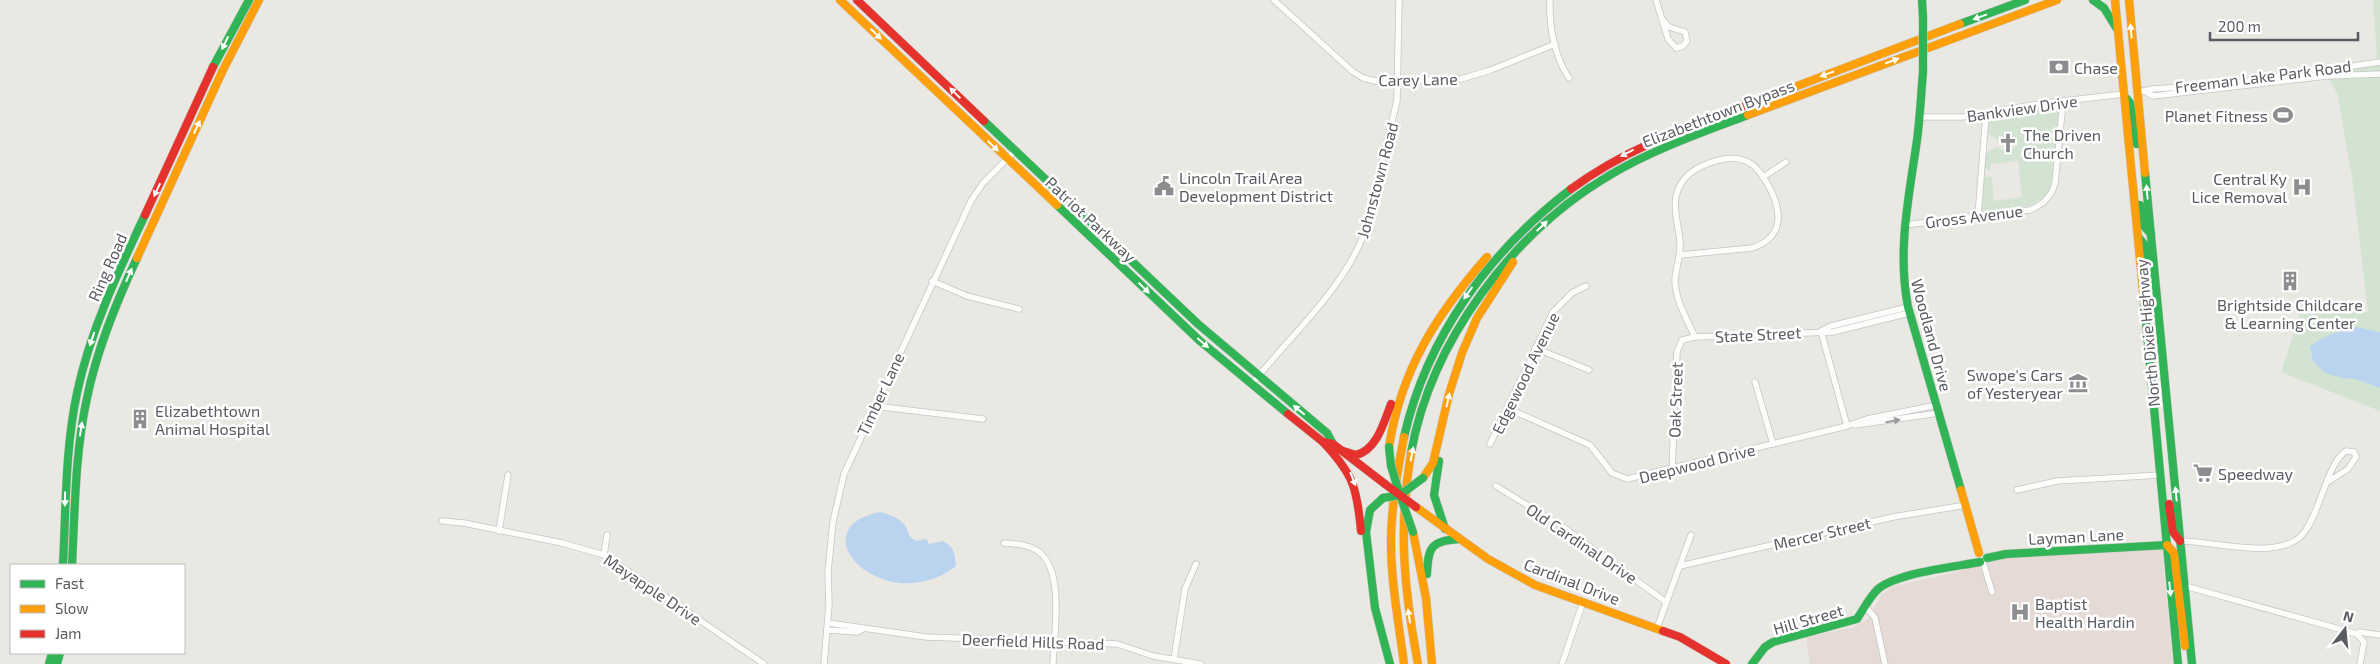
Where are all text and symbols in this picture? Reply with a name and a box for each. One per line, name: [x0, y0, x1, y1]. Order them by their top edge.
scale bar: [2210, 10, 2358, 42]
one-way arrow: [1972, 14, 1987, 21]
text: 200 m: [2218, 17, 2261, 35]
one-way arrow: [2127, 22, 2135, 38]
one-way arrow: [869, 28, 881, 40]
one-way arrow: [221, 36, 229, 50]
bank icon: Chase: [2048, 56, 2070, 78]
street label: Freeman Lake Park Road: [2174, 56, 2352, 96]
one-way arrow: [1885, 57, 1900, 65]
place label: Chase: [2074, 58, 2118, 77]
street label: Carey Lane: [1378, 69, 1458, 89]
one-way arrow: [1820, 71, 1835, 78]
street label: Elizabethtown Bypass: [1639, 75, 1797, 151]
one-way arrow: [949, 87, 961, 99]
street label: Bankview Drive: [1965, 91, 2079, 125]
sports icon: Planet Fitness: [2272, 104, 2294, 126]
place label: Planet Fitness: [2165, 106, 2268, 125]
one-way arrow: [194, 120, 202, 134]
street label: Johnstown Road: [1352, 120, 1402, 240]
place label: The Driven Church: [2023, 125, 2101, 162]
church icon: The Driven Church: [1997, 132, 2019, 154]
one-way arrow: [987, 139, 999, 151]
one-way arrow: [1620, 149, 1635, 157]
place label: Lincoln Trail Area Development District: [1179, 168, 1333, 205]
place label: Central Ky Lice Removal: [2192, 169, 2288, 206]
street label: Patriot Parkway: [1042, 172, 1140, 266]
public building icon: Lincoln Trail Area Development District: [1153, 175, 1175, 197]
hospital icon: Central Ky Lice Removal: [2291, 176, 2313, 198]
one-way arrow: [153, 183, 161, 197]
one-way arrow: [2143, 184, 2151, 200]
street label: Gross Avenue: [1924, 201, 2024, 231]
one-way arrow: [1535, 220, 1547, 232]
street label: Ring Road: [84, 230, 130, 304]
street label: North Dixie Highway: [2131, 258, 2163, 408]
one-way arrow: [126, 268, 134, 282]
building icon: Brightside Childcare & Learning Center: [2279, 270, 2301, 292]
street label: Woodland Drive: [1908, 277, 1956, 393]
one-way arrow: [1138, 282, 1150, 294]
one-way arrow: [1463, 286, 1473, 300]
place label: Brightside Childcare & Learning Center: [2217, 295, 2363, 332]
street label: Edgewood Avenue: [1487, 309, 1563, 437]
street label: State Street: [1714, 322, 1802, 346]
one-way arrow: [88, 332, 96, 347]
one-way arrow: [1196, 338, 1209, 349]
street label: Timber Lane: [852, 349, 908, 439]
street label: Oak Street: [1664, 362, 1686, 438]
place label: Swope's Cars of Yesteryear: [1967, 365, 2064, 402]
museum icon: Swope's Cars of Yesteryear: [2067, 372, 2089, 394]
one-way arrow: [1444, 392, 1452, 407]
place label: Elizabethtown Animal Hospital: [155, 401, 270, 438]
one-way arrow: [1294, 404, 1306, 416]
building icon: Elizabethtown Animal Hospital: [129, 408, 151, 430]
one-way arrow: [1886, 416, 1902, 424]
one-way arrow: [77, 421, 85, 437]
street label: Deepwood Drive: [1637, 439, 1757, 487]
one-way arrow: [1408, 446, 1416, 462]
supermarket icon: Speedway: [2192, 462, 2214, 484]
place label: Speedway: [2218, 464, 2294, 483]
one-way arrow: [1349, 472, 1357, 486]
one-way arrow: [2172, 485, 2180, 501]
one-way arrow: [61, 491, 69, 507]
street label: Old Cardinal Drive: [1523, 499, 1641, 587]
street label: Mercer Street: [1772, 513, 1872, 553]
street label: Layman Lane: [2028, 524, 2124, 548]
street label: Mayapple Drive: [601, 549, 705, 629]
street label: Cardinal Drive: [1521, 554, 1623, 608]
legend: [10, 564, 185, 654]
text: Fast: [55, 574, 85, 592]
one-way arrow: [2166, 581, 2174, 597]
place label: Baptist Health Hardin: [2035, 594, 2135, 631]
text: Slow: [55, 599, 89, 617]
street label: Hill Street: [1771, 600, 1845, 638]
hospital icon: Baptist Health Hardin: [2009, 601, 2031, 623]
north arrow: [2320, 604, 2370, 654]
text: N: [2342, 606, 2356, 626]
one-way arrow: [1405, 608, 1413, 624]
text: Jam: [55, 624, 81, 642]
street label: Deerfield Hills Road: [961, 629, 1105, 653]

